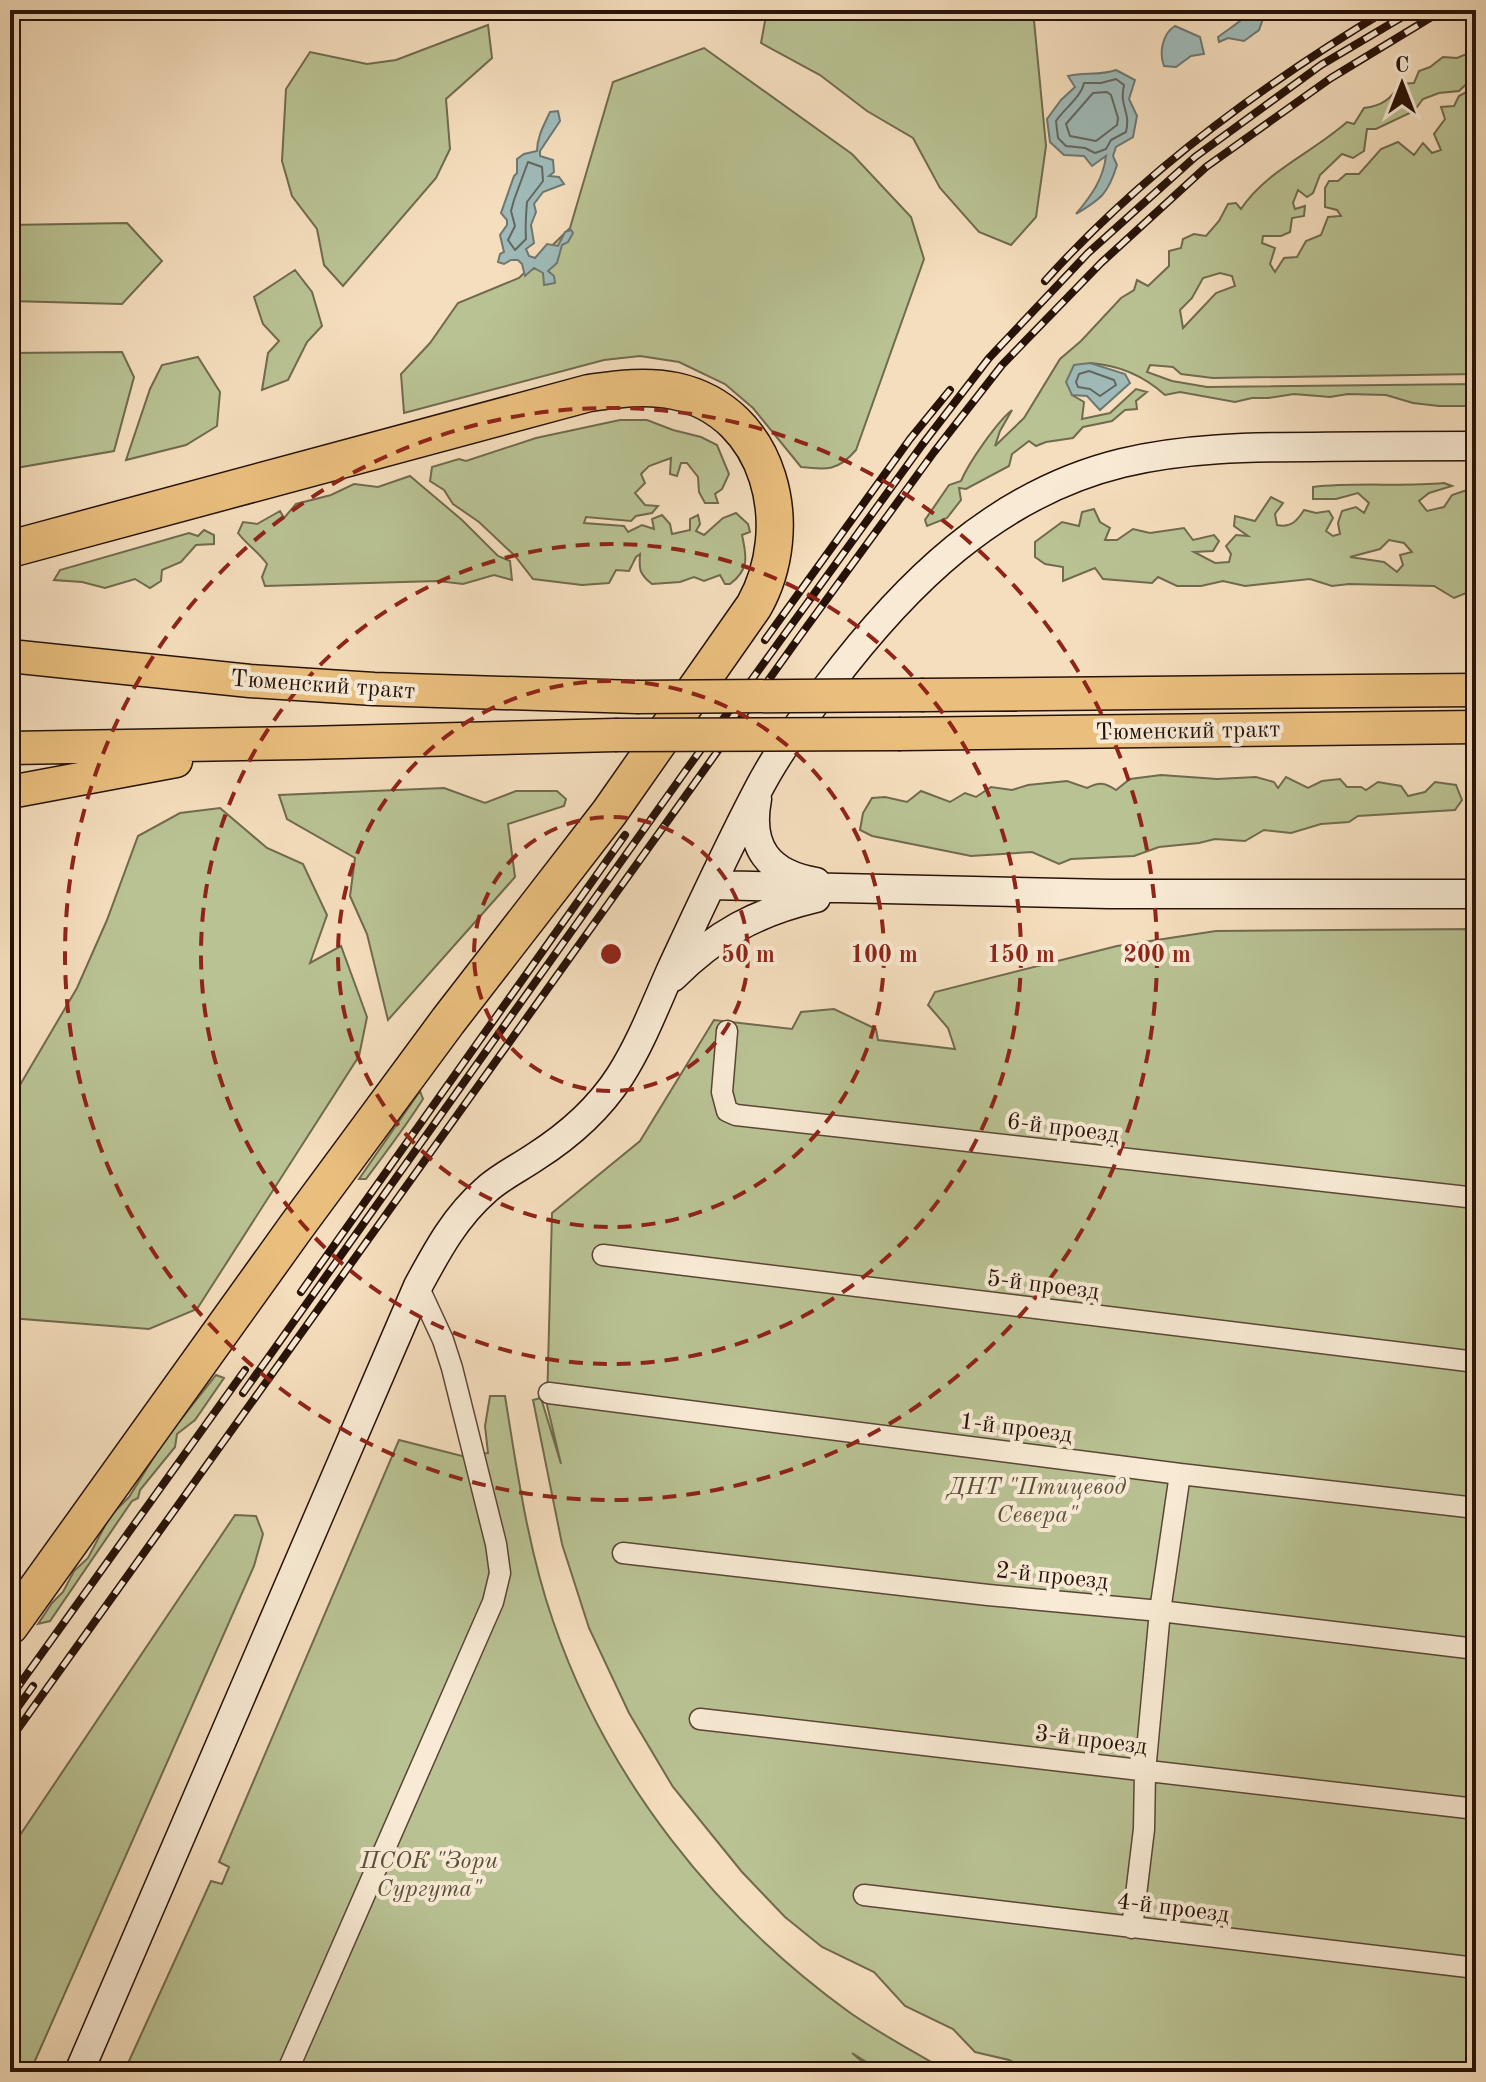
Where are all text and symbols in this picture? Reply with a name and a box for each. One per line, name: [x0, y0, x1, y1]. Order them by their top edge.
north arrow: [1362, 44, 1442, 124]
text: С: [1395, 55, 1409, 77]
street label: Тюменский тракт: [230, 668, 416, 704]
street label: Тюменский тракт: [1095, 718, 1281, 746]
centre of rings: [597, 940, 625, 968]
text: 50 m: [721, 943, 775, 968]
text: 150 m: [987, 943, 1055, 968]
text: 100 m: [850, 944, 918, 968]
text: 200 m: [1123, 944, 1191, 968]
street label: 6-й проезд: [1005, 1110, 1121, 1148]
street label: 5-й проезд: [985, 1267, 1101, 1305]
street label: 1-й проезд: [958, 1410, 1074, 1448]
park label: ДНТ "Птицевод Севера": [945, 1476, 1126, 1528]
street label: 2-й проезд: [994, 1559, 1110, 1595]
street label: 3-й проезд: [1033, 1722, 1149, 1760]
park label: ПСОК "Зори Сургута": [359, 1849, 498, 1902]
street label: 4-й проезд: [1115, 1890, 1231, 1928]

